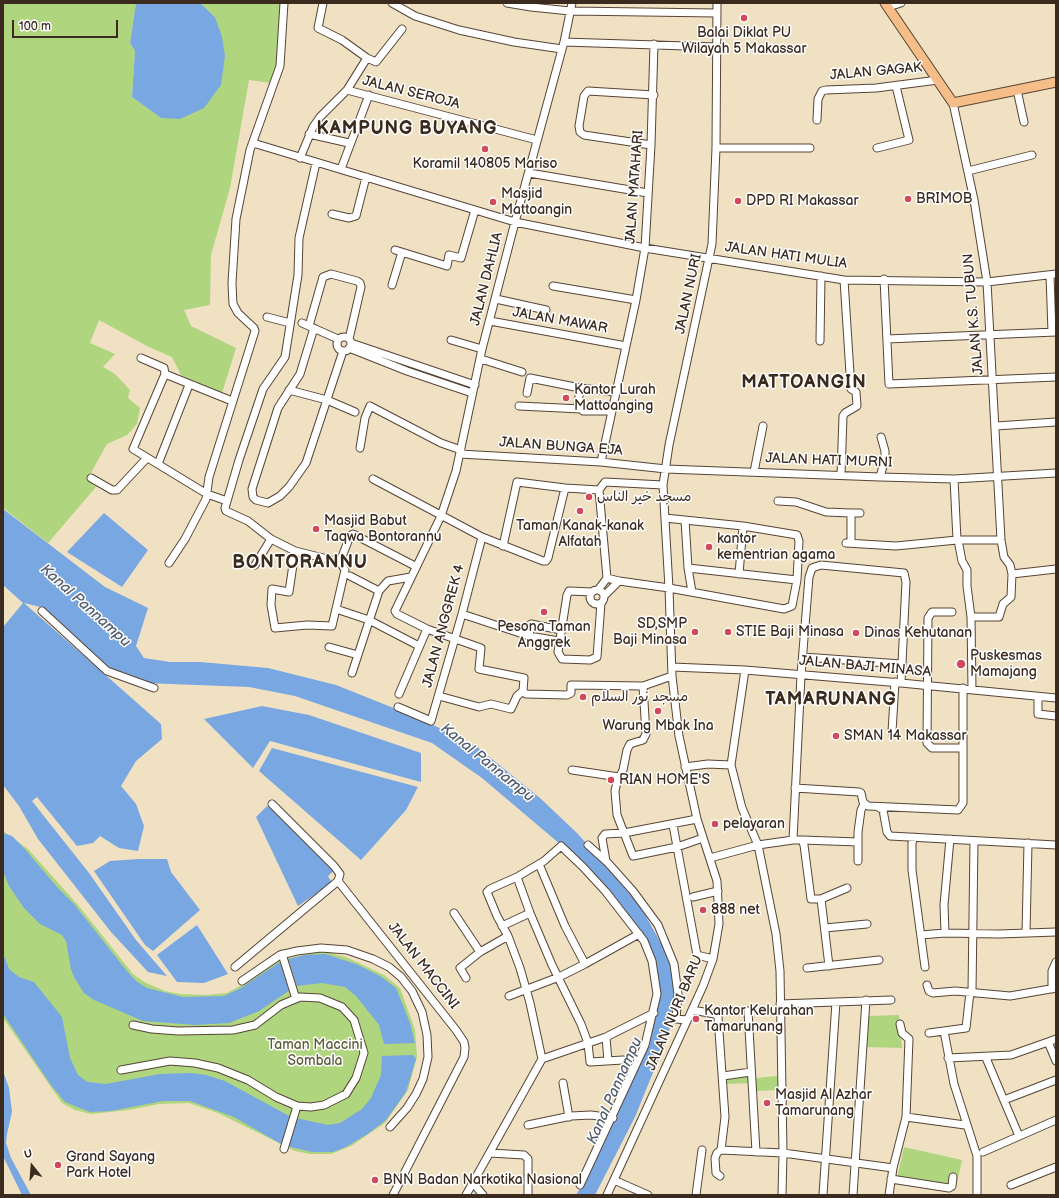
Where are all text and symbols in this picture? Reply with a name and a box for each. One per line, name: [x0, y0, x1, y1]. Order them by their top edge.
scale bar: [14, 12, 120, 38]
marker: Balai Diklat PU Wilayah 5 Makassar: [739, 13, 749, 23]
text: 100 m: [19, 19, 51, 34]
place label: Balai Diklat PU Wilayah 5 Makassar: [682, 25, 806, 58]
street label: JALAN GAGAK: [829, 60, 923, 84]
street label: JALAN SEROJA: [361, 73, 461, 113]
district label: KAMPUNG BUYANG: [317, 118, 497, 140]
street label: JALAN MATAHARI: [623, 130, 647, 244]
marker: Koramil 140805 Mariso: [480, 144, 490, 154]
place label: Koramil 140805 Mariso: [413, 156, 557, 172]
place label: Masjid Mattoangin: [501, 186, 572, 218]
place label: BRIMOB: [916, 191, 972, 207]
place label: DPD RI Makassar: [746, 193, 858, 209]
marker: BRIMOB: [903, 194, 913, 204]
marker: DPD RI Makassar: [733, 196, 743, 206]
marker: Masjid Mattoangin: [488, 197, 498, 207]
street label: JALAN DAHLIA: [467, 231, 507, 327]
street label: JALAN HATI MULIA: [724, 239, 848, 273]
street label: JALAN NURI: [672, 253, 706, 335]
street label: JALAN K.S. TUBUN: [960, 253, 988, 375]
street label: JALAN MAWAR: [511, 304, 609, 338]
district label: MATTOANGIN: [741, 372, 867, 394]
place label: Kantor Lurah Mattoanging: [574, 382, 656, 414]
marker: Kantor Lurah Mattoanging: [561, 393, 571, 403]
street label: JALAN BUNGA EJA: [499, 434, 623, 460]
street label: JALAN HATI MURNI: [765, 450, 893, 472]
place label: مسجد خير الناس: [597, 489, 691, 505]
marker: مسجد خير الناس: [584, 492, 594, 502]
marker: Taman Kanak-kanak Alfatah: [575, 506, 585, 516]
place label: Masjid Babut Taqwa Bontorannu: [324, 513, 442, 546]
place label: Taman Kanak-kanak Alfatah: [516, 518, 644, 550]
marker: Masjid Babut Taqwa Bontorannu: [311, 524, 321, 534]
place label: kantor kementrian agama: [717, 531, 835, 564]
marker: kantor kementrian agama: [704, 542, 714, 552]
district label: BONTORANNU: [232, 552, 368, 574]
water label: Kanal Pannampu: [36, 561, 134, 651]
street label: JALAN ANGGREK 4: [419, 563, 469, 689]
marker: Pesona Taman Anggrek: [539, 607, 549, 617]
place label: SD,SMP Baji Minasa: [613, 616, 687, 648]
place label: Pesona Taman Anggrek: [497, 619, 591, 652]
place label: STIE Baji Minasa: [736, 624, 844, 640]
place label: Dinas Kehutanan: [864, 625, 972, 641]
marker: SD,SMP Baji Minasa: [690, 627, 700, 637]
marker: STIE Baji Minasa: [723, 627, 733, 637]
marker: Dinas Kehutanan: [851, 628, 861, 638]
place label: Puskesmas Mamajang: [970, 648, 1042, 680]
street label: JALAN BAJI MINASA: [798, 653, 932, 681]
marker: Puskesmas Mamajang: [955, 658, 967, 670]
place label: مسجد نور السلام: [591, 689, 688, 705]
district label: TAMARUNANG: [765, 689, 897, 711]
marker: مسجد نور السلام: [578, 692, 588, 702]
marker: Warung Mbak Ina: [653, 706, 663, 716]
place label: Warung Mbak Ina: [602, 718, 714, 734]
water label: Kanal Pannampu: [437, 720, 537, 806]
place label: SMAN 14 Makassar: [844, 728, 967, 744]
marker: SMAN 14 Makassar: [831, 731, 841, 741]
place label: RIAN HOME'S: [619, 772, 710, 788]
marker: RIAN HOME'S: [606, 775, 616, 785]
place label: pelayaran: [723, 816, 785, 832]
marker: pelayaran: [710, 819, 720, 829]
place label: 888 net: [711, 902, 760, 918]
marker: 888 net: [698, 905, 708, 915]
street label: JALAN MACCINI: [384, 919, 462, 1013]
street label: JALAN NURI BARU: [643, 953, 707, 1073]
place label: Kantor Kelurahan Tamarunang: [704, 1003, 814, 1036]
marker: Kantor Kelurahan Tamarunang: [691, 1014, 701, 1024]
water label: Kanal Pannampu: [583, 1035, 647, 1147]
park label: Taman Maccini Sombala: [267, 1037, 363, 1070]
place label: Masjid Al Azhar Tamarunang: [775, 1087, 872, 1120]
marker: Masjid Al Azhar Tamarunang: [762, 1098, 772, 1108]
north arrow: [12, 1146, 52, 1186]
text: U: [23, 1147, 34, 1161]
place label: Grand Sayang Park Hotel: [66, 1149, 155, 1182]
marker: Grand Sayang Park Hotel: [53, 1160, 63, 1170]
place label: BNN Badan Narkotika Nasional: [383, 1172, 582, 1188]
marker: BNN Badan Narkotika Nasional: [370, 1175, 380, 1185]

